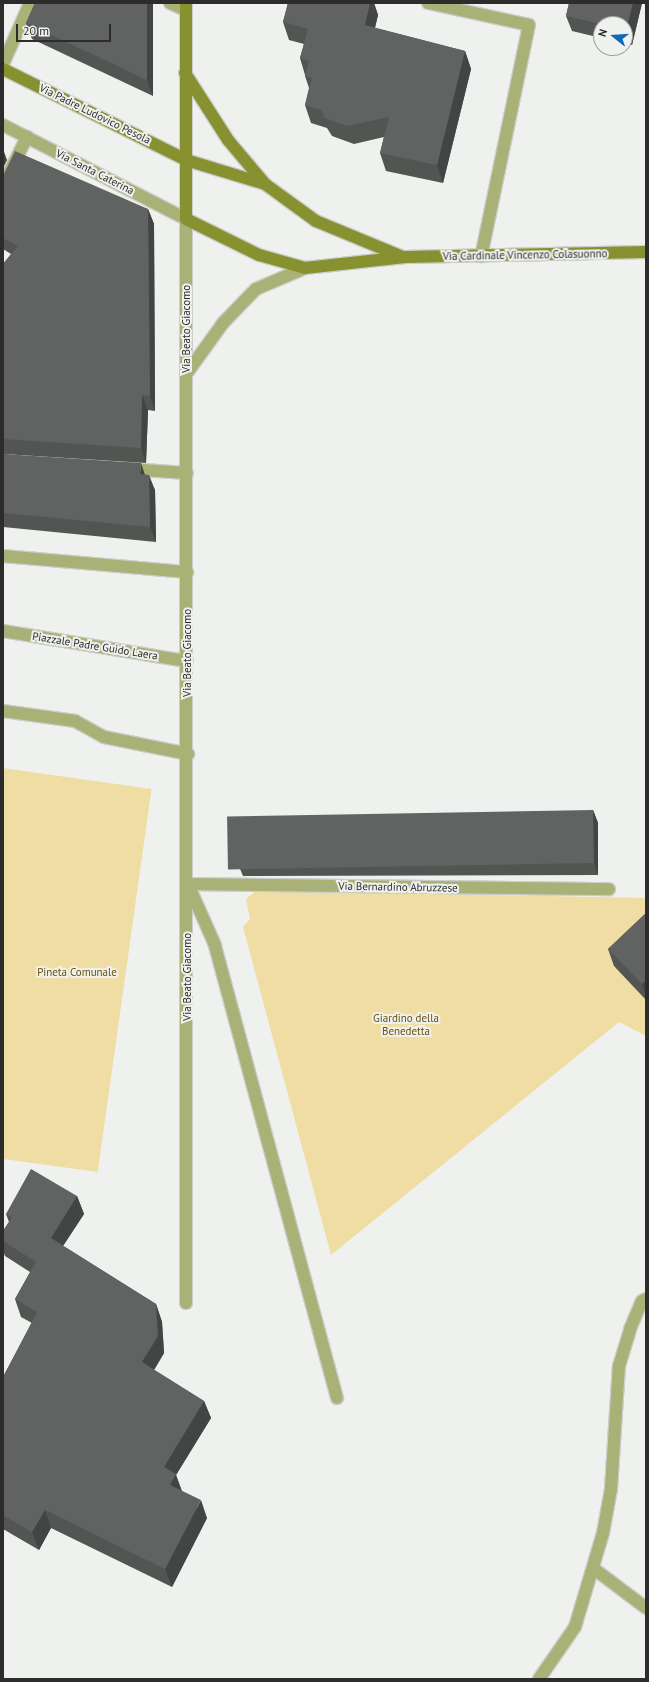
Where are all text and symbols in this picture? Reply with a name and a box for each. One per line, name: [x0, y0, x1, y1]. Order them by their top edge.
scale bar: [18, 16, 113, 42]
north arrow: [593, 16, 633, 56]
text: 20 m: [23, 23, 49, 38]
text: N: [595, 27, 610, 38]
street label: Via Padre Ludovico Pesola: [37, 81, 153, 147]
street label: Via Santa Caterina: [54, 147, 136, 197]
street label: Via Cardinale Vincenzo Colasuonno: [442, 247, 608, 263]
street label: Via Beato Giacomo: [179, 285, 193, 373]
street label: Via Beato Giacomo: [180, 609, 194, 697]
street label: Piazzale Padre Guido Laera: [31, 630, 159, 662]
street label: Via Bernardino Abruzzese: [338, 879, 458, 895]
street label: Via Beato Giacomo: [180, 933, 194, 1021]
park label: Pineta Comunale: [37, 965, 117, 979]
park label: Giardino della Benedetta: [373, 1012, 439, 1038]

